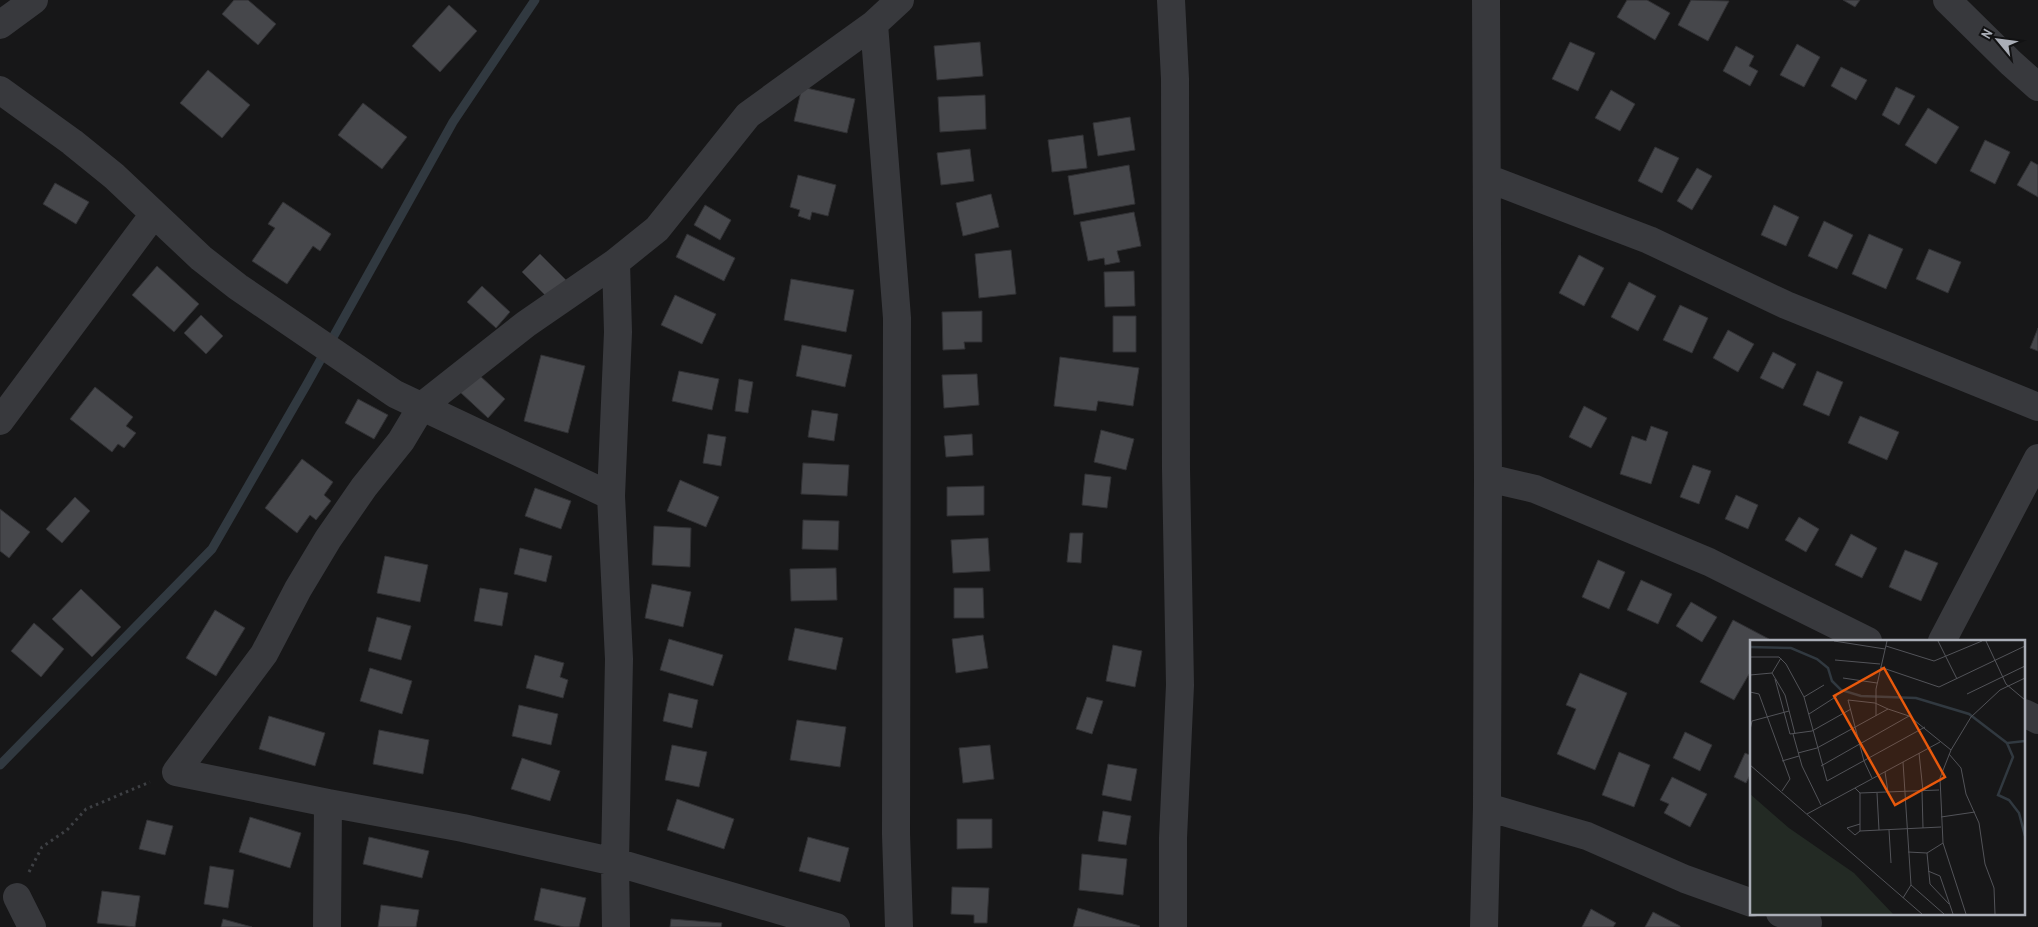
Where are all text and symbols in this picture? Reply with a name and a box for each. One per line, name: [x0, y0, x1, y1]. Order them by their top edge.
north arrow: [1973, 15, 2023, 65]
text: N: [1977, 26, 1997, 42]
inset map: [1750, 640, 2026, 914]

